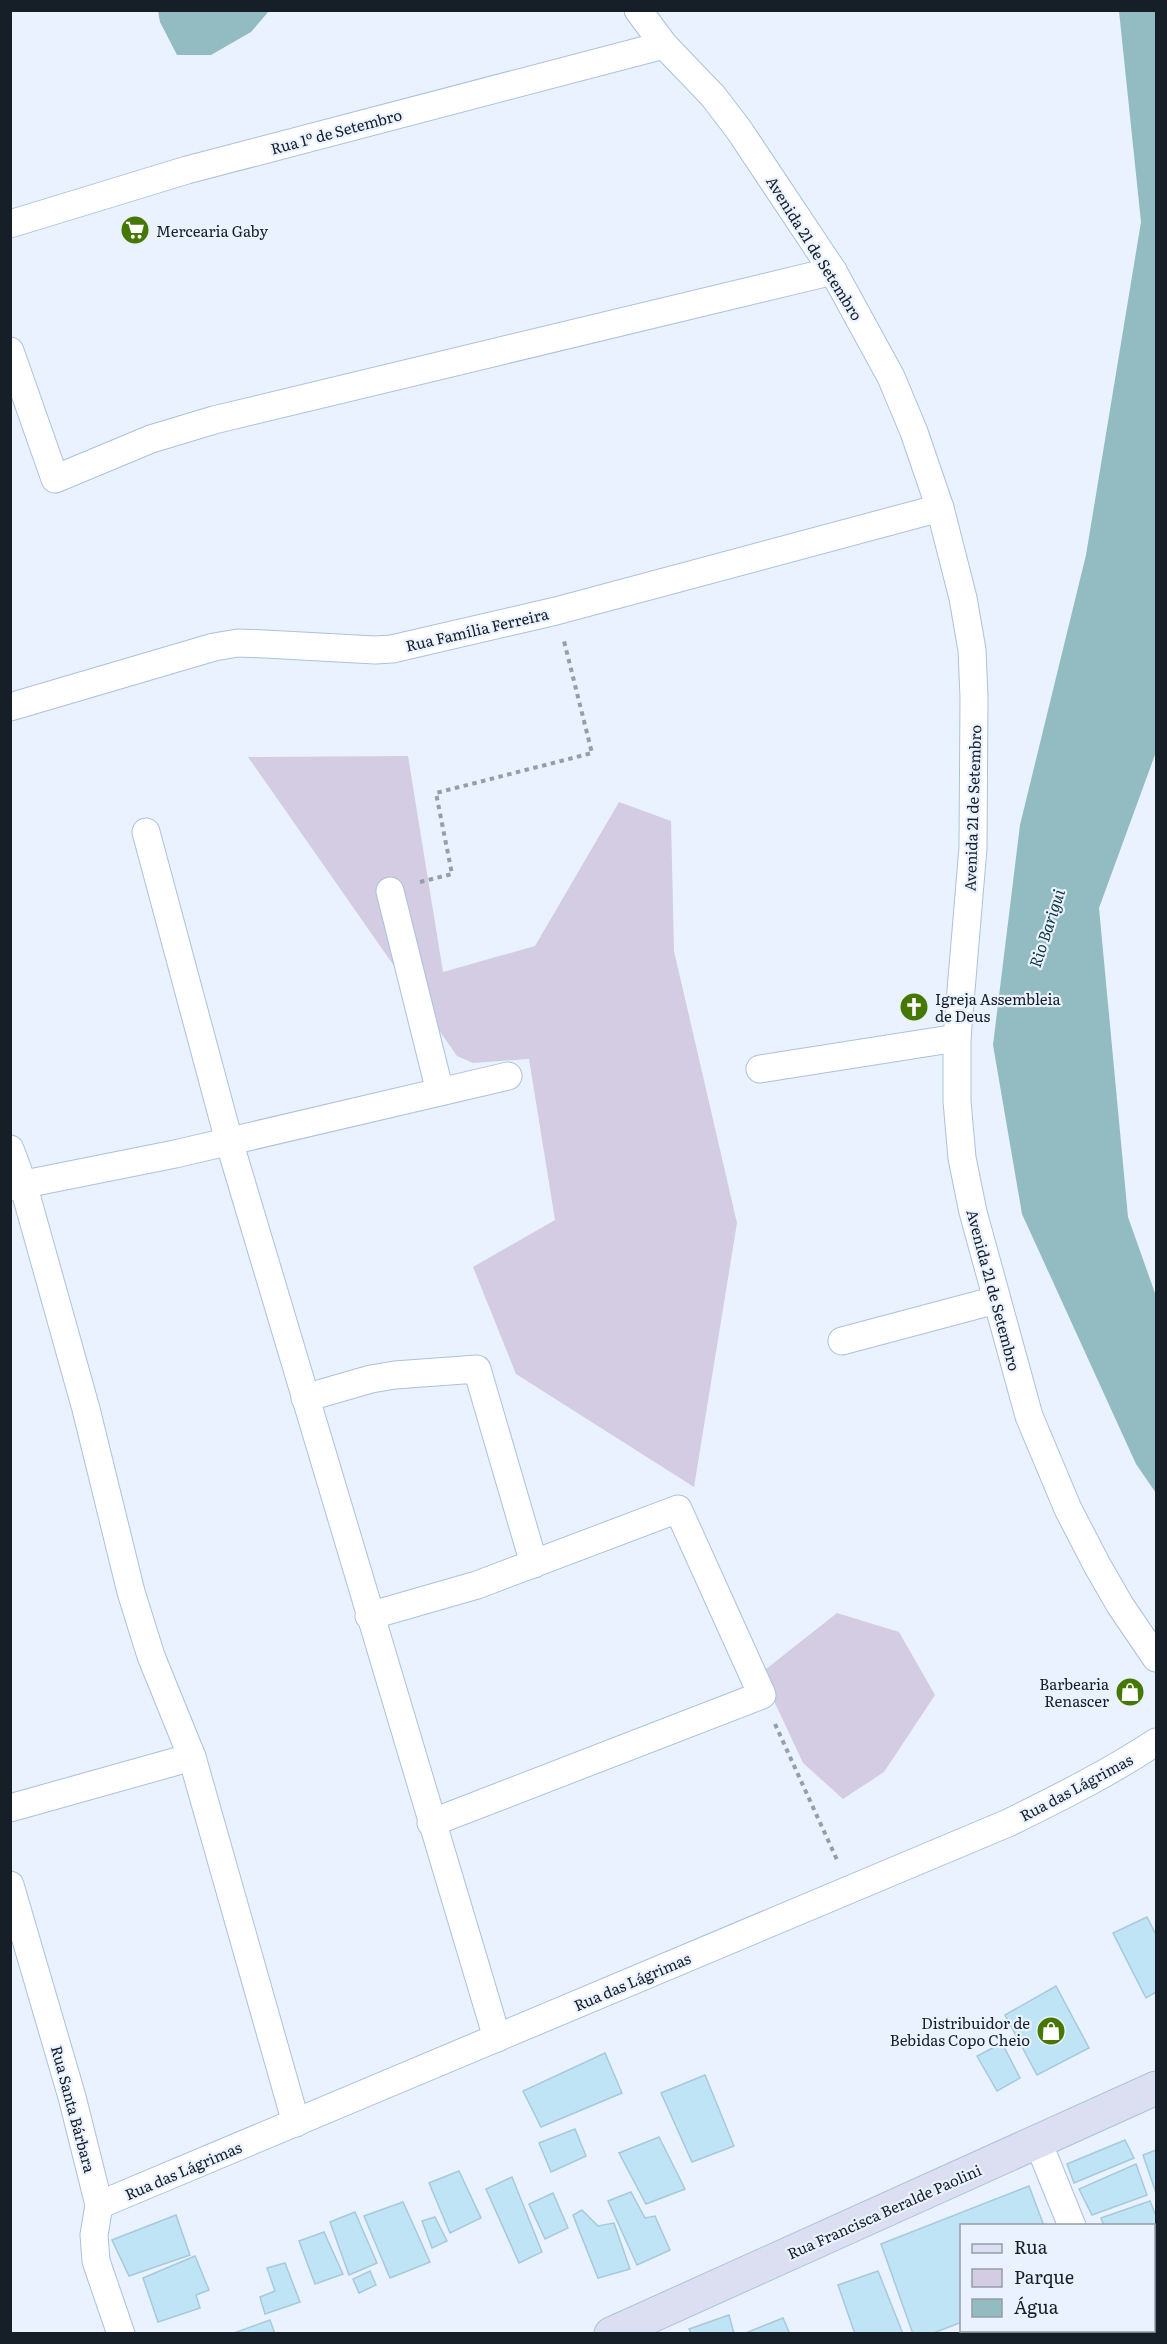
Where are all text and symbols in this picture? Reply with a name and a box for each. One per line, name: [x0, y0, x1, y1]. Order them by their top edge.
street label: Rua 1º de Setembro: [268, 102, 404, 160]
street label: Avenida 21 de Setembro: [761, 171, 869, 325]
supermarket icon: Mercearia Gaby: [119, 214, 151, 246]
place label: Mercearia Gaby: [156, 219, 268, 242]
street label: Rua Família Ferreira: [403, 601, 552, 657]
street label: Avenida 21 de Setembro: [958, 724, 986, 892]
water label: Rio Barigui: [1022, 885, 1070, 970]
place label: Igreja Assembleia de Deus: [935, 987, 1062, 1027]
church icon: Igreja Assembleia de Deus: [898, 991, 930, 1023]
street label: Avenida 21 de Setembro: [961, 1207, 1027, 1374]
place label: Barbearia Renascer: [1039, 1672, 1110, 1712]
shop icon: Barbearia Renascer: [1114, 1676, 1146, 1708]
street label: Rua das Lágrimas: [1015, 1747, 1137, 1827]
street label: Rua das Lágrimas: [570, 1946, 694, 2016]
place label: Distribuidor de Bebidas Copo Cheio: [890, 2011, 1030, 2051]
shop icon: Distribuidor de Bebidas Copo Cheio: [1035, 2015, 1067, 2047]
street label: Rua Santa Bárbara: [46, 2043, 102, 2176]
street label: Rua das Lágrimas: [121, 2135, 245, 2205]
street label: Rua Francisca Beralde Paolini: [783, 2158, 985, 2264]
legend: [960, 2224, 1155, 2332]
text: Rua: [1014, 2233, 1048, 2260]
text: Parque: [1014, 2263, 1074, 2290]
text: Água: [1014, 2293, 1059, 2320]

